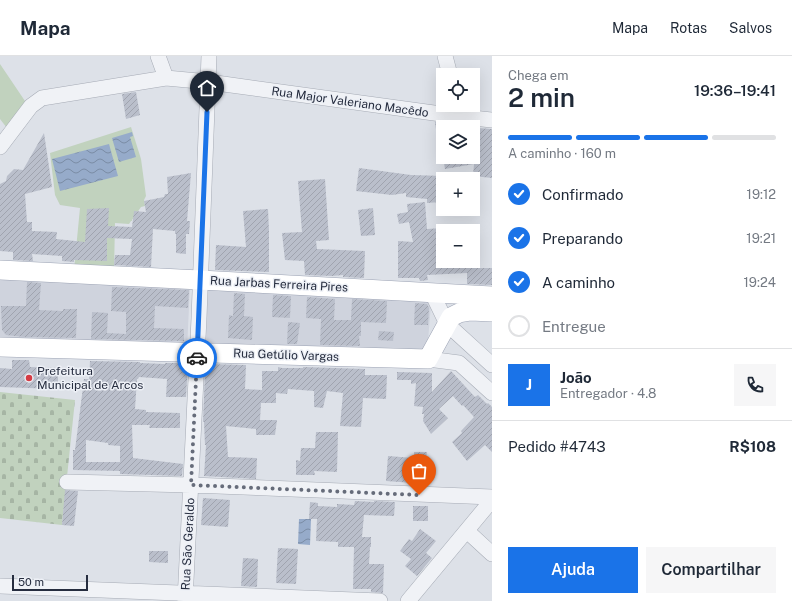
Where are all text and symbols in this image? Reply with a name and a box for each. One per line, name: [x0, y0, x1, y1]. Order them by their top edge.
text: Mapa: [20, 17, 70, 39]
text: Mapa: [612, 20, 648, 36]
text: Rotas: [670, 20, 707, 36]
text: Salvos: [729, 20, 772, 36]
map controls: [436, 68, 480, 268]
button: locate: [436, 68, 480, 112]
text: Chega em: [508, 68, 568, 83]
pin: [190, 71, 224, 112]
icon: home: [196, 77, 218, 99]
text: 2 min: [508, 82, 575, 113]
text: 19:36–19:41: [694, 82, 776, 99]
street label: Rua Major Valeriano Macêdo: [270, 84, 430, 120]
button: layers: [436, 120, 480, 164]
text: A caminho · 160 m: [508, 146, 616, 161]
button: +: [436, 172, 480, 216]
icon: check: [508, 183, 530, 205]
text: Confirmado: [542, 186, 623, 203]
text: 19:12: [747, 187, 776, 202]
button: −: [436, 224, 480, 268]
icon: check: [508, 227, 530, 249]
text: Preparando: [542, 230, 623, 247]
text: 19:21: [746, 231, 776, 246]
icon: check: [508, 271, 530, 293]
street label: Rua Jarbas Ferreira Pires: [210, 273, 348, 295]
text: A caminho: [542, 274, 615, 291]
text: 19:24: [743, 275, 776, 290]
text: Entregue: [542, 318, 606, 335]
courier: [177, 338, 217, 378]
street label: Rua Getúlio Vargas: [233, 346, 339, 364]
icon: car: [186, 347, 208, 369]
place label: Prefeitura Municipal de Arcos: [37, 364, 143, 392]
button: phone: [734, 364, 776, 406]
text: João: [560, 369, 592, 386]
marker: Prefeitura Municipal de Arcos: [24, 373, 34, 383]
text: J: [526, 376, 532, 393]
text: Entregador · 4.8: [560, 386, 656, 401]
text: Pedido #4743: [508, 438, 606, 455]
text: R$108: [729, 438, 776, 455]
pin: [402, 454, 436, 495]
icon: bag: [408, 460, 430, 482]
street label: Rua São Geraldo: [179, 497, 197, 591]
button: Ajuda: [508, 547, 638, 593]
button: Compartilhar: [646, 547, 776, 593]
scale bar: [12, 573, 88, 592]
text: 50 m: [18, 576, 44, 588]

